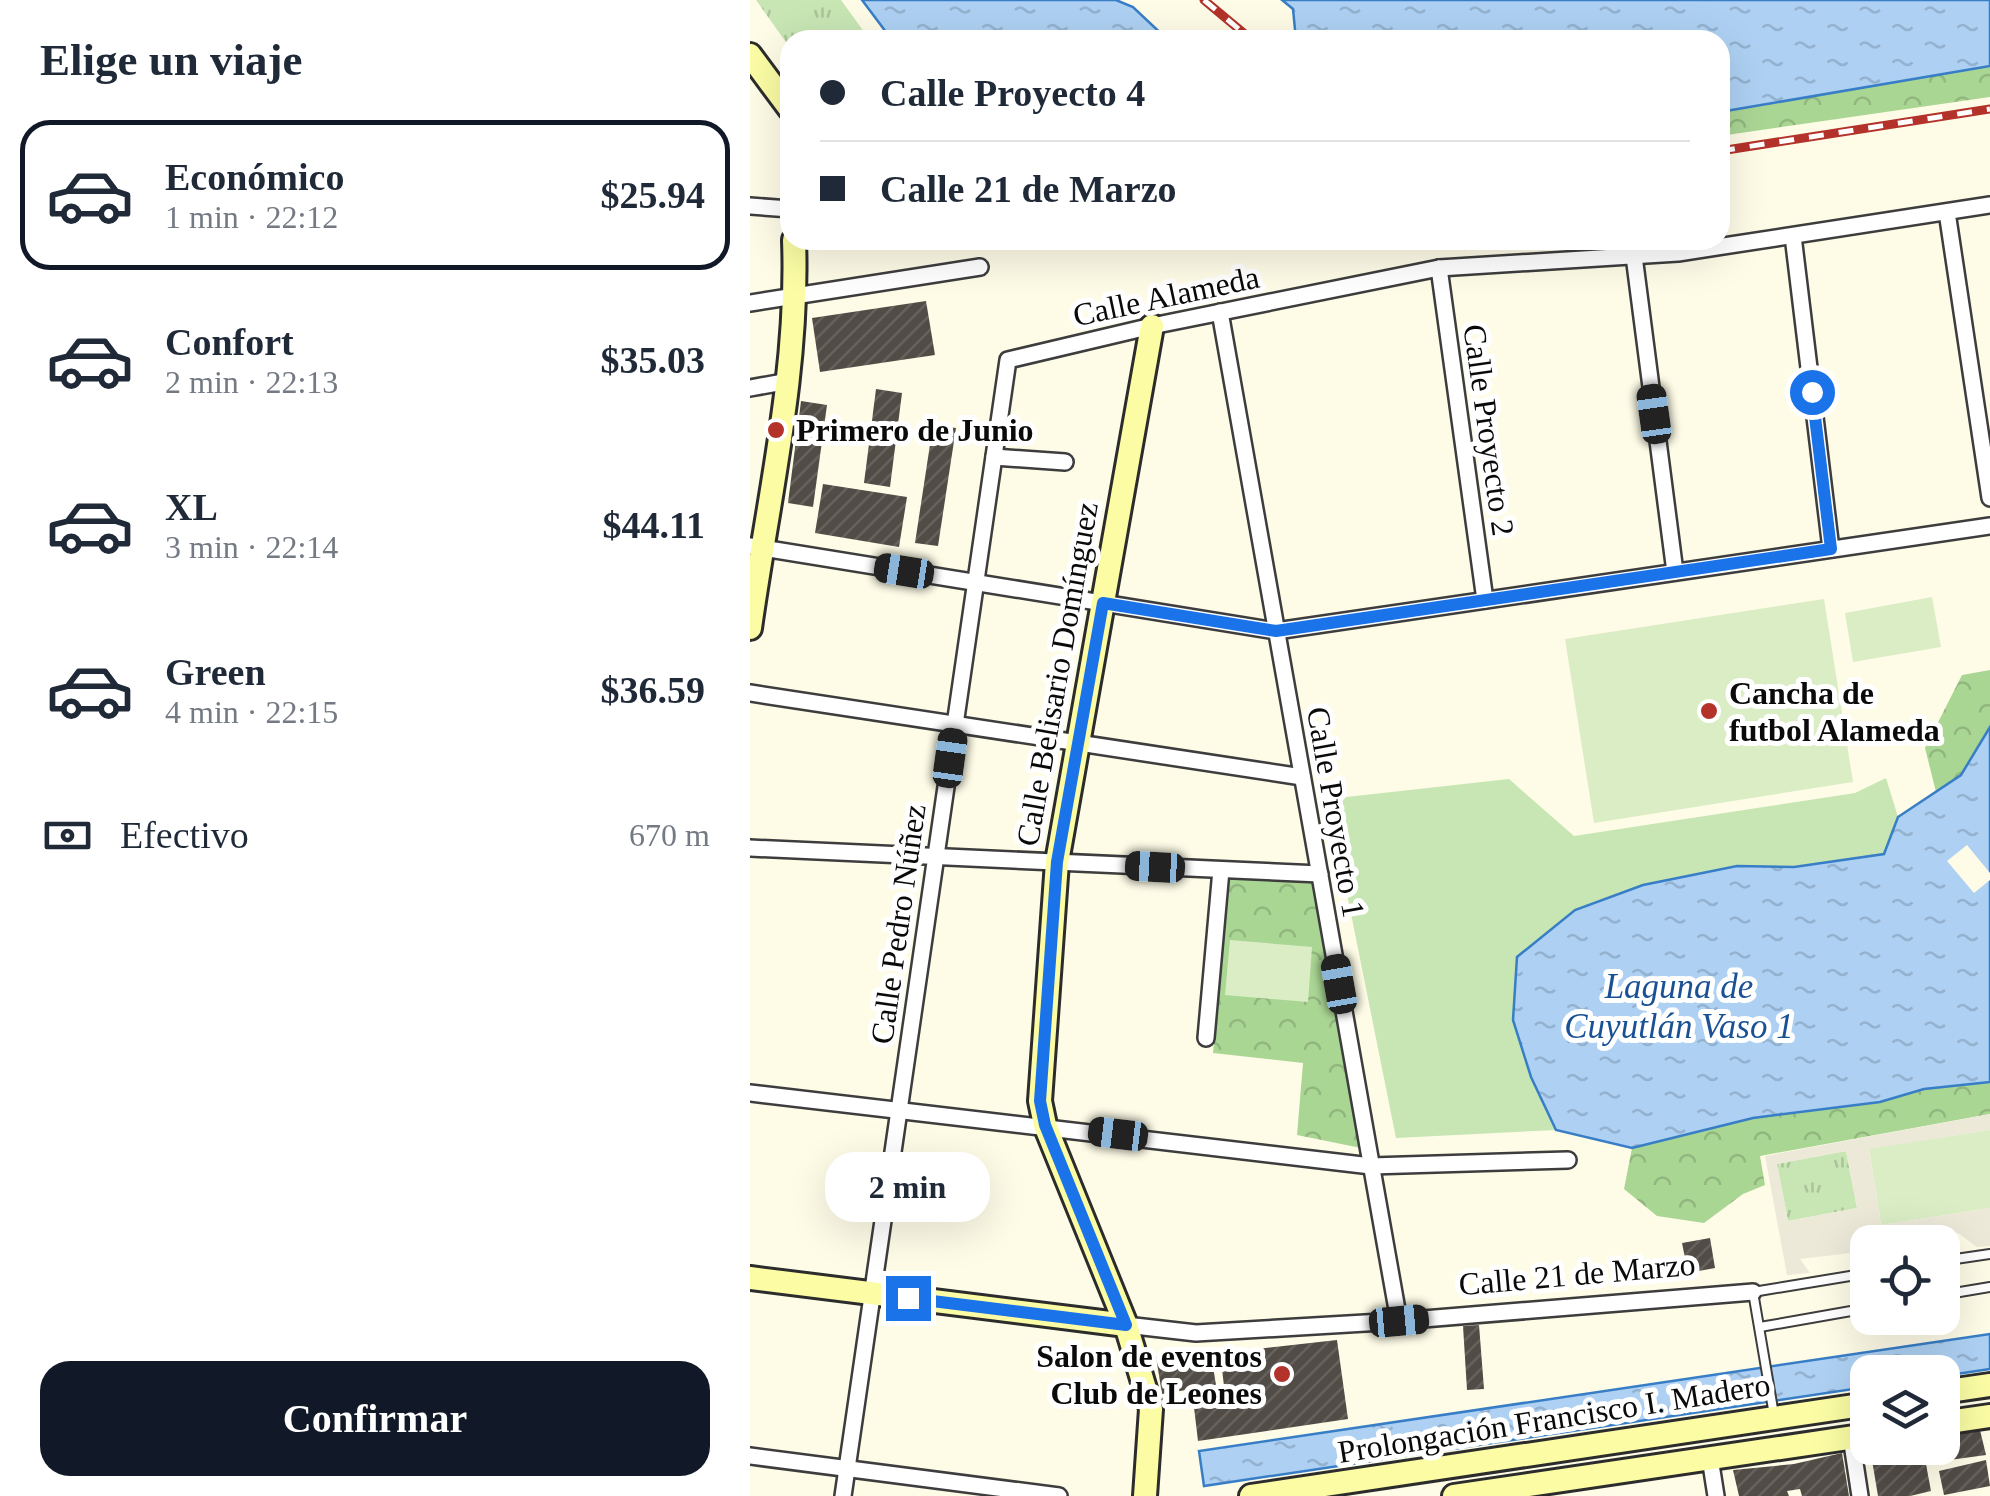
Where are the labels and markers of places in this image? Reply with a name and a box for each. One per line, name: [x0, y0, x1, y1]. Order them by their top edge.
place label: Primero de Junio: [796, 412, 1034, 448]
marker: Primero de Junio: [765, 419, 787, 441]
place label: Cancha de futbol Alameda: [1729, 675, 1940, 748]
marker: Cancha de futbol Alameda: [1698, 700, 1720, 722]
place label: Salon de eventos Club de Leones: [1036, 1338, 1262, 1411]
marker: Salon de eventos Club de Leones: [1271, 1363, 1293, 1385]

